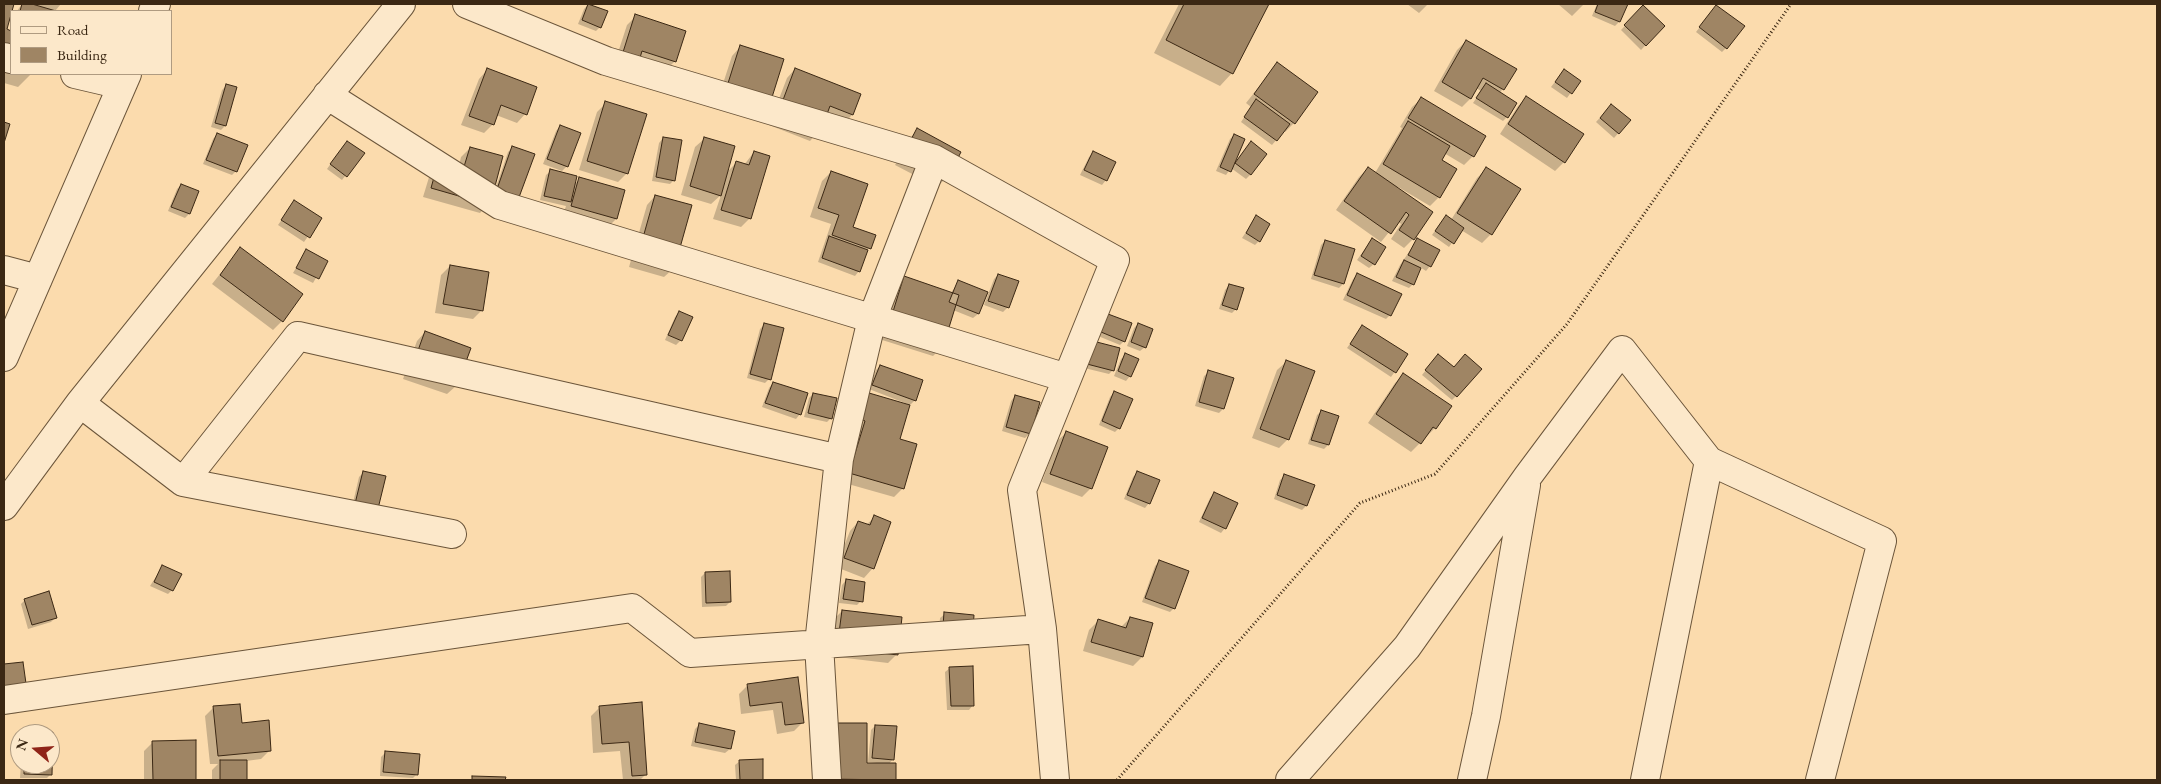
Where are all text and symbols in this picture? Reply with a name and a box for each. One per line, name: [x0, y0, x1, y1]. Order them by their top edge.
legend: [10, 10, 172, 75]
text: Road: [57, 20, 88, 39]
text: Building: [57, 45, 107, 64]
north arrow: [10, 724, 60, 774]
text: N: [11, 737, 32, 753]

